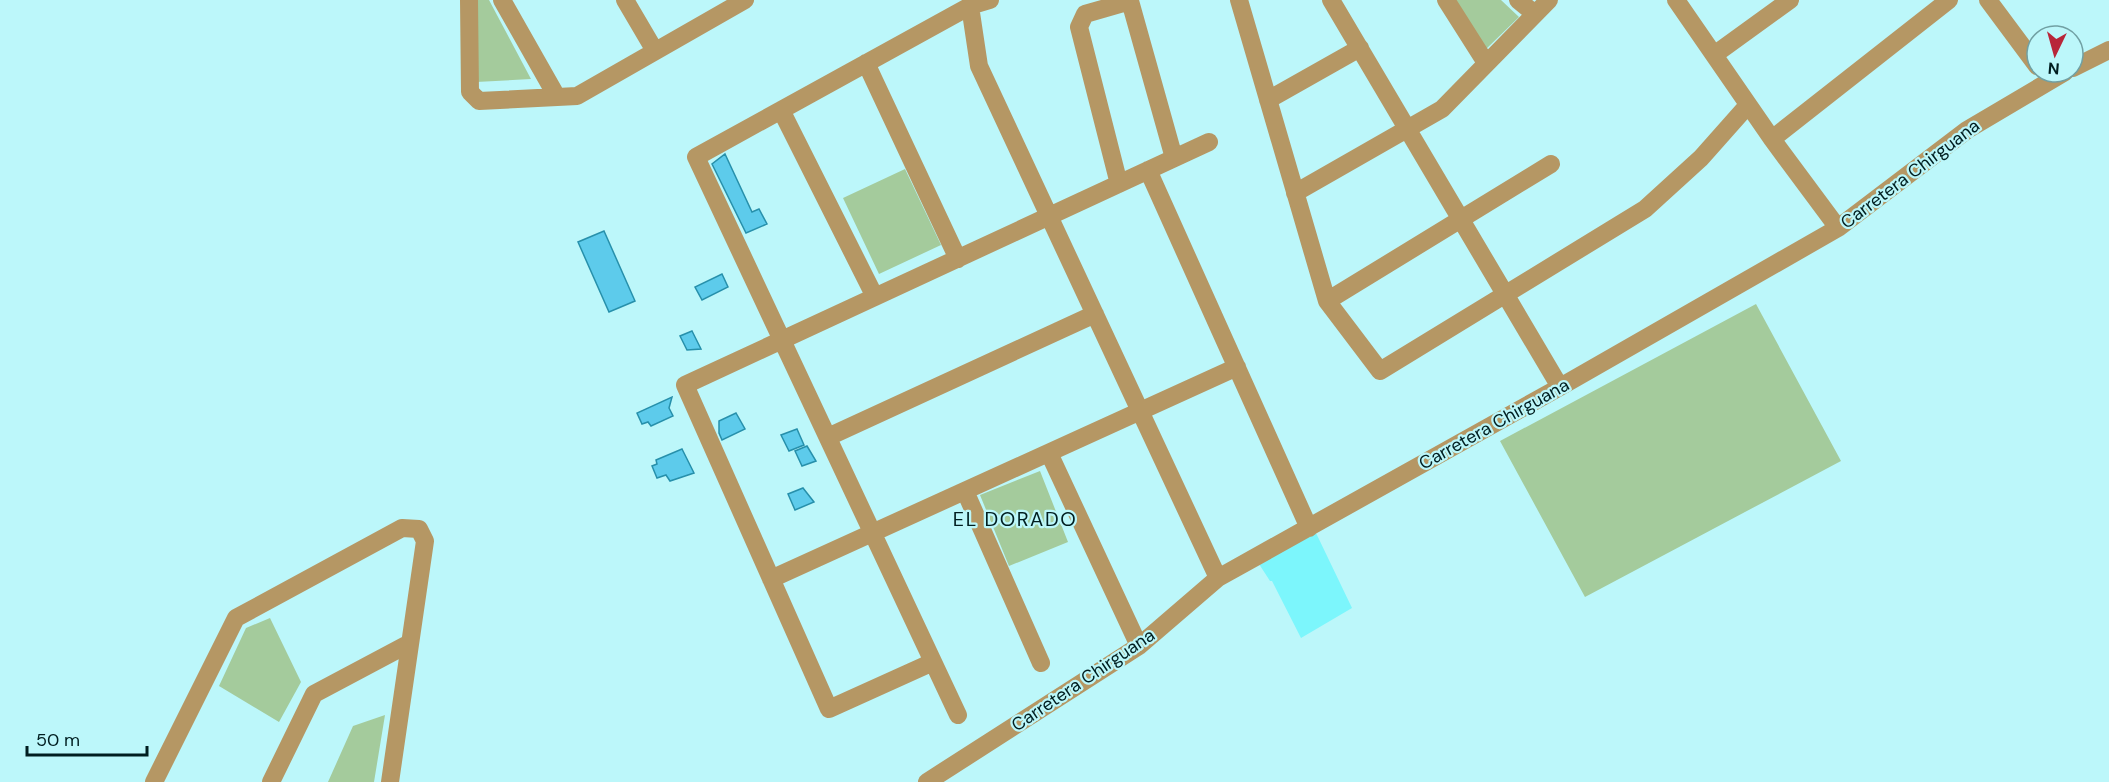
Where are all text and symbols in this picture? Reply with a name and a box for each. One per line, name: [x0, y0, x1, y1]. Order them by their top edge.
north arrow: [2025, 24, 2085, 84]
text: N: [2047, 57, 2060, 79]
street label: Carretera Chirguana: [1836, 114, 1984, 234]
street label: Carretera Chirguana: [1415, 373, 1573, 475]
district label: EL DORADO: [953, 506, 1077, 532]
street label: Carretera Chirguana: [1007, 623, 1159, 737]
scale bar: [27, 719, 147, 757]
text: 50 m: [36, 728, 80, 752]

